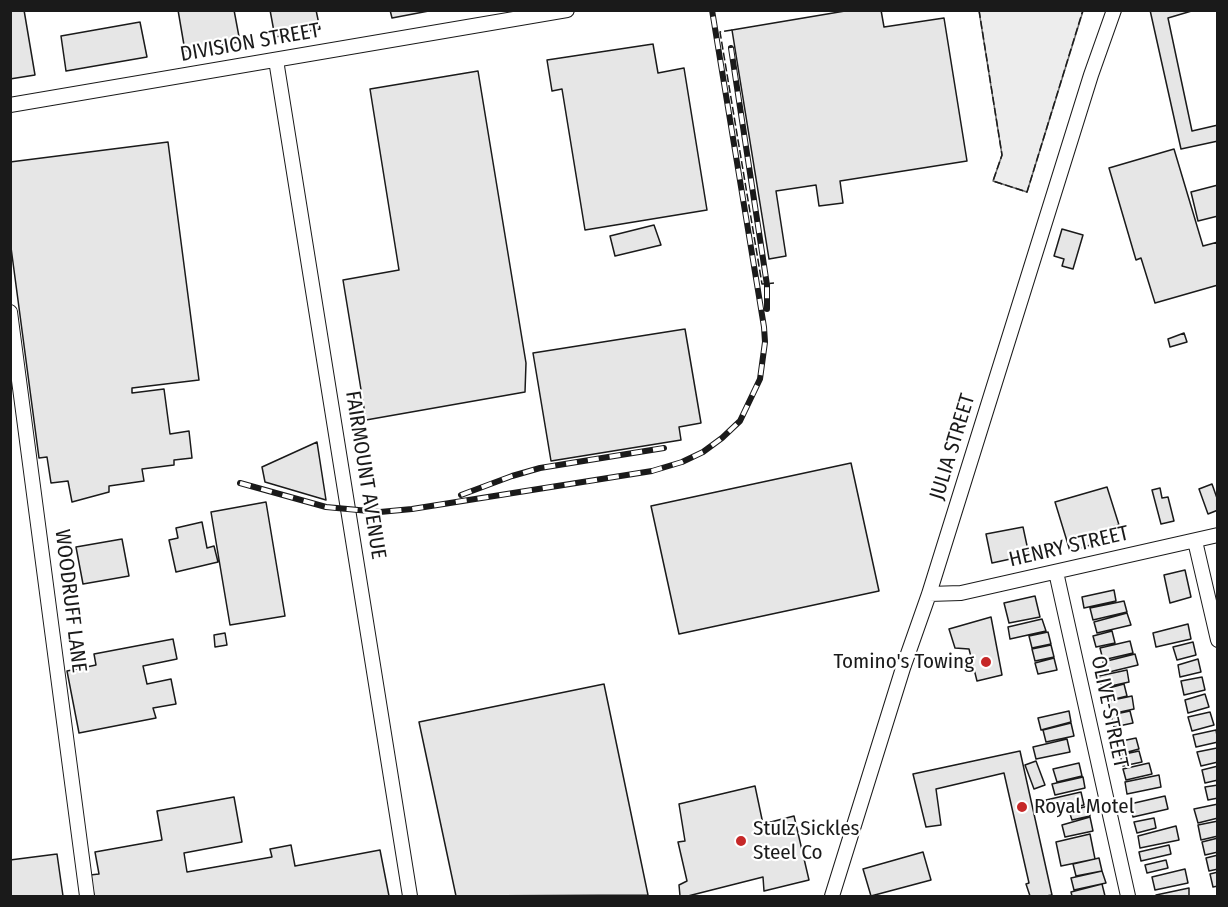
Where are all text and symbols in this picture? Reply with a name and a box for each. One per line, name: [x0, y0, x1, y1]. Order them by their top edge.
street label: DIVISION STREET: [178, 18, 322, 68]
street label: FAIRMOUNT AVENUE: [339, 389, 391, 561]
street label: JULIA STREET: [925, 391, 981, 503]
street label: HENRY STREET: [1007, 521, 1131, 573]
street label: WOODRUFF LANE: [49, 528, 91, 674]
place label: Tomino's Towing: [834, 649, 974, 675]
street label: OLIVE STREET: [1085, 654, 1133, 770]
marker: Tomino's Towing: [979, 655, 993, 669]
place label: Royal Motel: [1034, 794, 1134, 820]
marker: Royal Motel: [1015, 800, 1029, 814]
place label: Stulz Sickles Steel Co: [753, 816, 860, 866]
marker: Stulz Sickles Steel Co: [734, 834, 748, 848]

